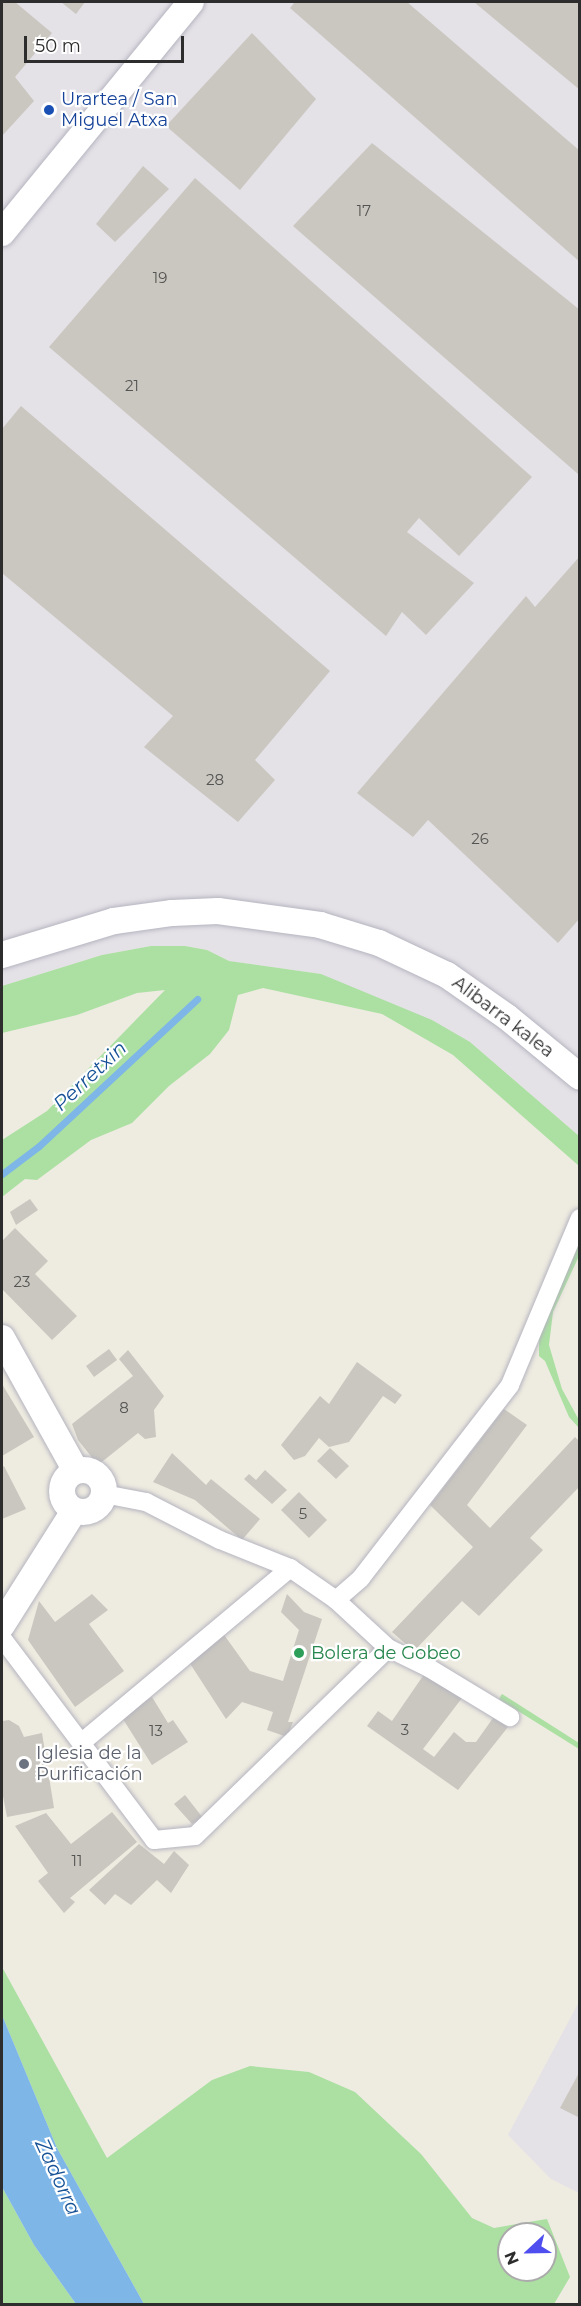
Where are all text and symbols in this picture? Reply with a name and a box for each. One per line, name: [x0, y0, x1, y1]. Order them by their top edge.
scale bar: [27, 24, 188, 62]
text: 50 m: [35, 35, 81, 57]
place label: Urartea / San Miguel Atxa: [61, 89, 177, 132]
marker: Urartea / San Miguel Atxa: [42, 103, 56, 117]
house number: 17: [357, 202, 371, 220]
house number: 19: [153, 269, 167, 287]
house number: 21: [125, 377, 139, 395]
house number: 28: [206, 771, 224, 789]
house number: 26: [471, 830, 489, 848]
street label: Alibarra kalea: [448, 972, 558, 1062]
water label: Perretxin: [48, 1036, 132, 1116]
house number: 23: [14, 1273, 30, 1291]
house number: 8: [119, 1399, 129, 1417]
house number: 5: [299, 1505, 307, 1523]
place label: Bolera de Gobeo: [311, 1642, 461, 1664]
marker: Bolera de Gobeo: [292, 1646, 306, 1660]
house number: 3: [401, 1721, 409, 1739]
house number: 13: [149, 1722, 163, 1740]
place label: Iglesia de la Purificación: [36, 1743, 143, 1786]
marker: Iglesia de la Purificación: [17, 1757, 31, 1771]
house number: 11: [72, 1852, 82, 1870]
water label: Zadorra: [30, 2135, 86, 2219]
north arrow: [497, 2222, 557, 2282]
text: N: [500, 2249, 523, 2268]

